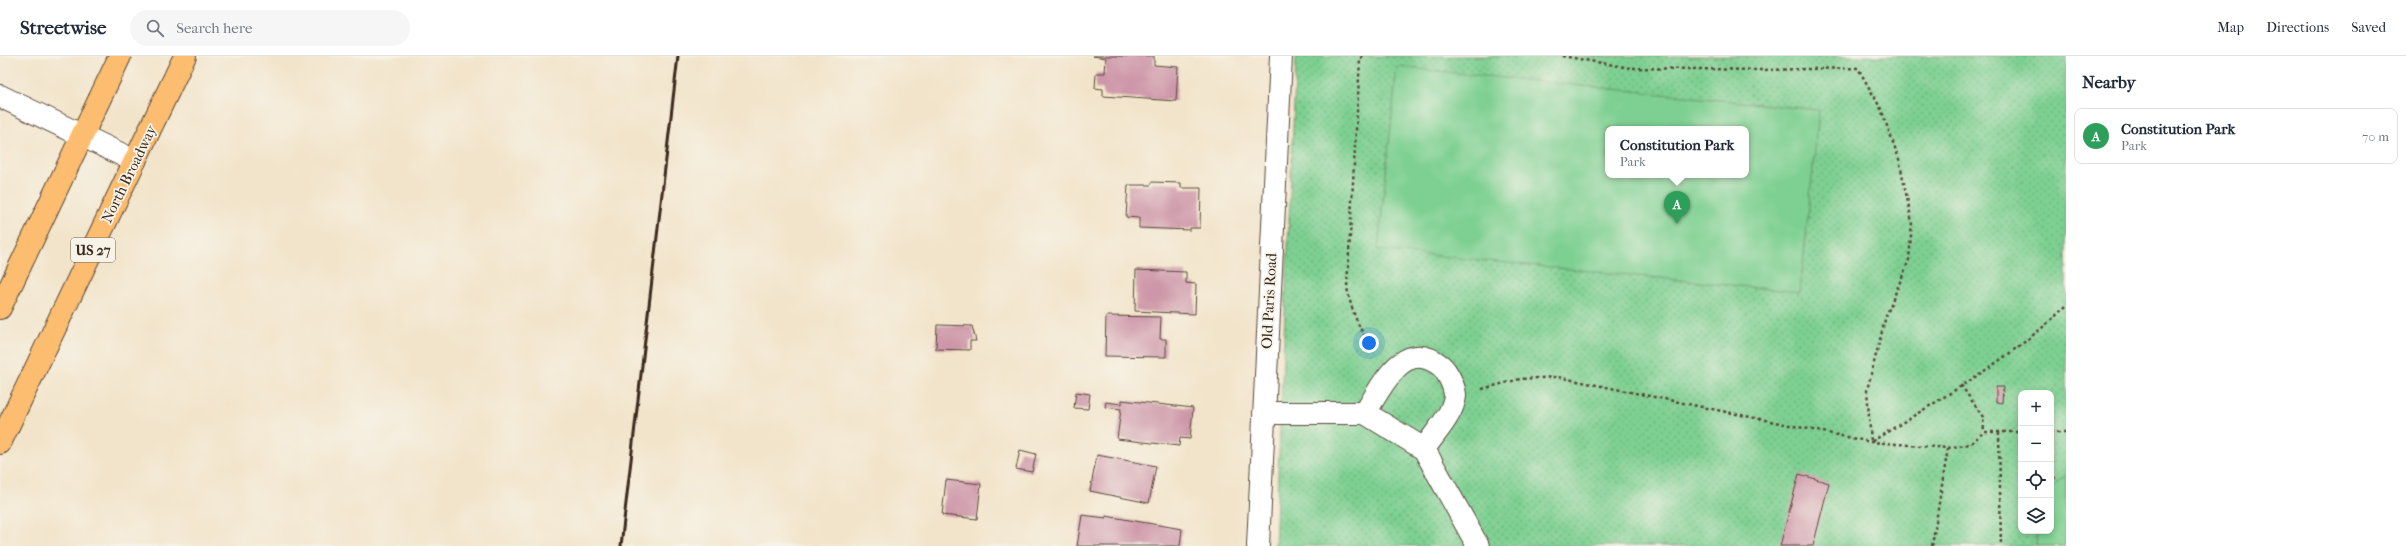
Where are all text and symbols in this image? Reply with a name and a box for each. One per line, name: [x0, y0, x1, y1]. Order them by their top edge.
search box: [130, 10, 410, 46]
text: Streetwise: [20, 17, 106, 39]
icon: search: [144, 17, 166, 39]
text: Search here: [176, 19, 252, 37]
text: Map: [2217, 19, 2244, 36]
text: Directions: [2266, 19, 2329, 36]
text: Saved: [2351, 19, 2386, 36]
text: Nearby: [2082, 72, 2136, 92]
text: Constitution Park: [2121, 120, 2235, 138]
street label: North Broadway: [98, 121, 161, 226]
popup: [1605, 126, 1749, 178]
text: A: [2092, 129, 2100, 144]
text: 70 m: [2362, 129, 2389, 144]
text: Constitution Park: [1620, 136, 1734, 154]
text: Park: [2121, 138, 2147, 153]
text: Park: [1620, 154, 1646, 169]
pin: A: [1664, 191, 1690, 224]
road number: US 27: [71, 238, 115, 262]
street label: Old Paris Road: [1257, 252, 1281, 349]
your location: [1359, 333, 1379, 353]
map controls: [2018, 390, 2054, 534]
button: +: [2018, 390, 2054, 426]
button: −: [2018, 426, 2054, 462]
button: locate: [2018, 462, 2054, 498]
button: layers: [2018, 498, 2054, 534]

